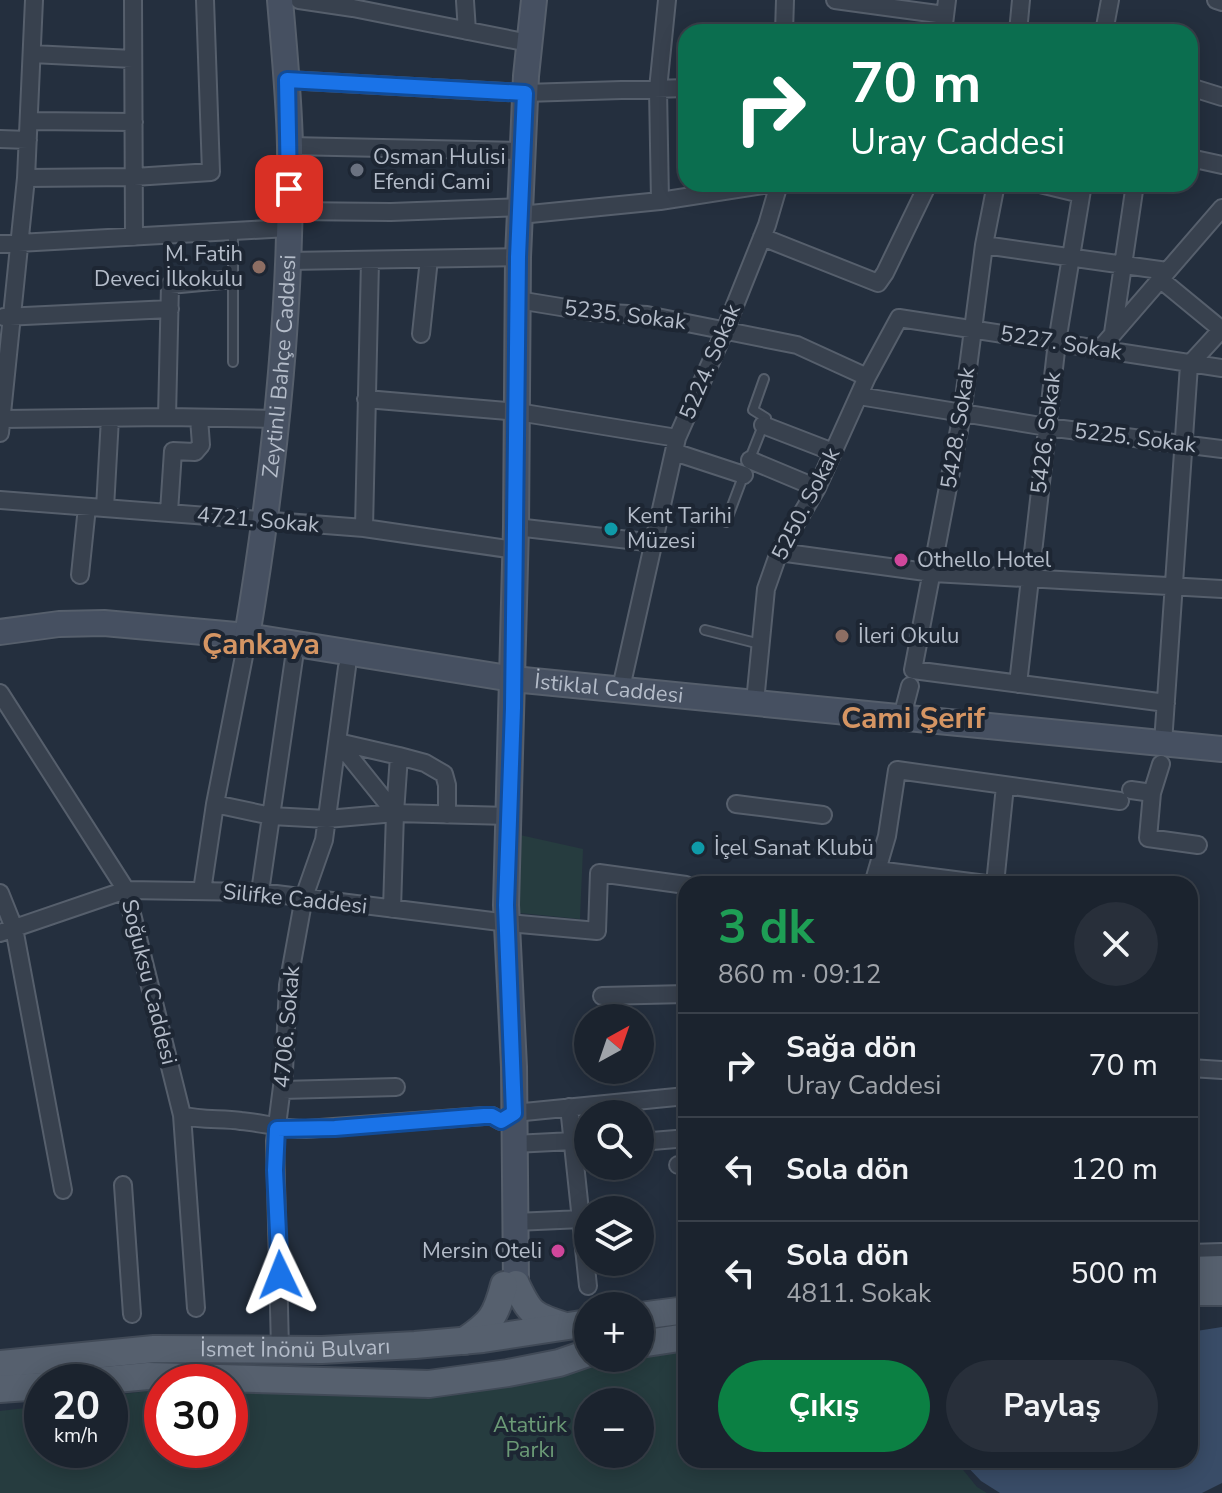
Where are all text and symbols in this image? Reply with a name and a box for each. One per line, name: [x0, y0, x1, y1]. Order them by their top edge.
text: 70 m: [850, 45, 981, 122]
icon: right: [718, 56, 822, 160]
text: Uray Caddesi: [850, 118, 1065, 167]
place label: Osman Hulisi Efendi Cami: [373, 142, 506, 197]
pin: [255, 155, 323, 223]
marker: Osman Hulisi Efendi Cami: [348, 161, 366, 179]
icon: arrive: [267, 167, 311, 211]
place label: M. Fatih Deveci İlkokulu: [94, 239, 243, 294]
street label: Zeytinli Bahçe Caddesi: [255, 254, 304, 479]
marker: M. Fatih Deveci İlkokulu: [250, 258, 268, 276]
street label: 5235. Sokak: [562, 293, 689, 337]
street label: 5224. Sokak: [672, 299, 748, 424]
street label: 5227. Sokak: [998, 319, 1125, 368]
street label: 5428. Sokak: [934, 364, 983, 491]
street label: 5426. Sokak: [1024, 369, 1068, 496]
street label: 5225. Sokak: [1072, 416, 1199, 460]
street label: 5250. Sokak: [765, 442, 848, 566]
street label: 4721. Sokak: [196, 500, 321, 540]
place label: Kent Tarihi Müzesi: [627, 501, 732, 556]
marker: Kent Tarihi Müzesi: [602, 520, 620, 538]
place label: Othello Hotel: [917, 545, 1052, 575]
marker: Othello Hotel: [892, 551, 910, 569]
place label: İleri Okulu: [858, 621, 959, 651]
district label: Çankaya: [202, 624, 320, 665]
marker: İleri Okulu: [833, 627, 851, 645]
street label: İstiklal Caddesi: [533, 666, 685, 711]
district label: Cami Şerif: [841, 698, 986, 739]
place label: İçel Sanat Klubü: [714, 833, 874, 863]
marker: İçel Sanat Klubü: [689, 839, 707, 857]
street label: Silifke Caddesi: [221, 877, 369, 921]
text: 3 dk: [718, 894, 814, 960]
street label: Soğuksu Caddesi: [114, 896, 184, 1068]
button: close: [1074, 902, 1158, 986]
text: 860 m · 09:12: [718, 957, 881, 992]
street label: 4706. Sokak: [267, 964, 307, 1089]
north arrow: [574, 1004, 654, 1084]
map controls: [574, 1004, 654, 1468]
text: Sağa dön: [786, 1027, 917, 1068]
icon: right: [718, 1043, 762, 1087]
text: 70 m: [1089, 1045, 1158, 1086]
text: Uray Caddesi: [786, 1068, 941, 1103]
button: search: [574, 1100, 654, 1180]
icon: left: [718, 1147, 762, 1191]
text: Sola dön: [786, 1149, 909, 1190]
text: 120 m: [1071, 1149, 1158, 1190]
button: layers: [574, 1196, 654, 1276]
position arrow: [238, 1233, 322, 1317]
text: Sola dön: [786, 1235, 909, 1276]
place label: Mersin Oteli: [422, 1236, 542, 1266]
marker: Mersin Oteli: [549, 1242, 567, 1260]
icon: left: [718, 1251, 762, 1295]
text: 500 m: [1071, 1253, 1158, 1294]
text: 4811. Sokak: [786, 1276, 931, 1311]
button: +: [574, 1292, 654, 1372]
street label: İsmet İnönü Bulvarı: [200, 1331, 391, 1365]
button: Çıkış: [718, 1360, 930, 1452]
button: Paylaş: [946, 1360, 1158, 1452]
speed limit sign: 30: [144, 1364, 248, 1468]
text: 20: [52, 1379, 100, 1433]
button: −: [574, 1388, 654, 1468]
park label: Atatürk Parkı: [493, 1410, 568, 1465]
text: km/h: [54, 1422, 98, 1449]

